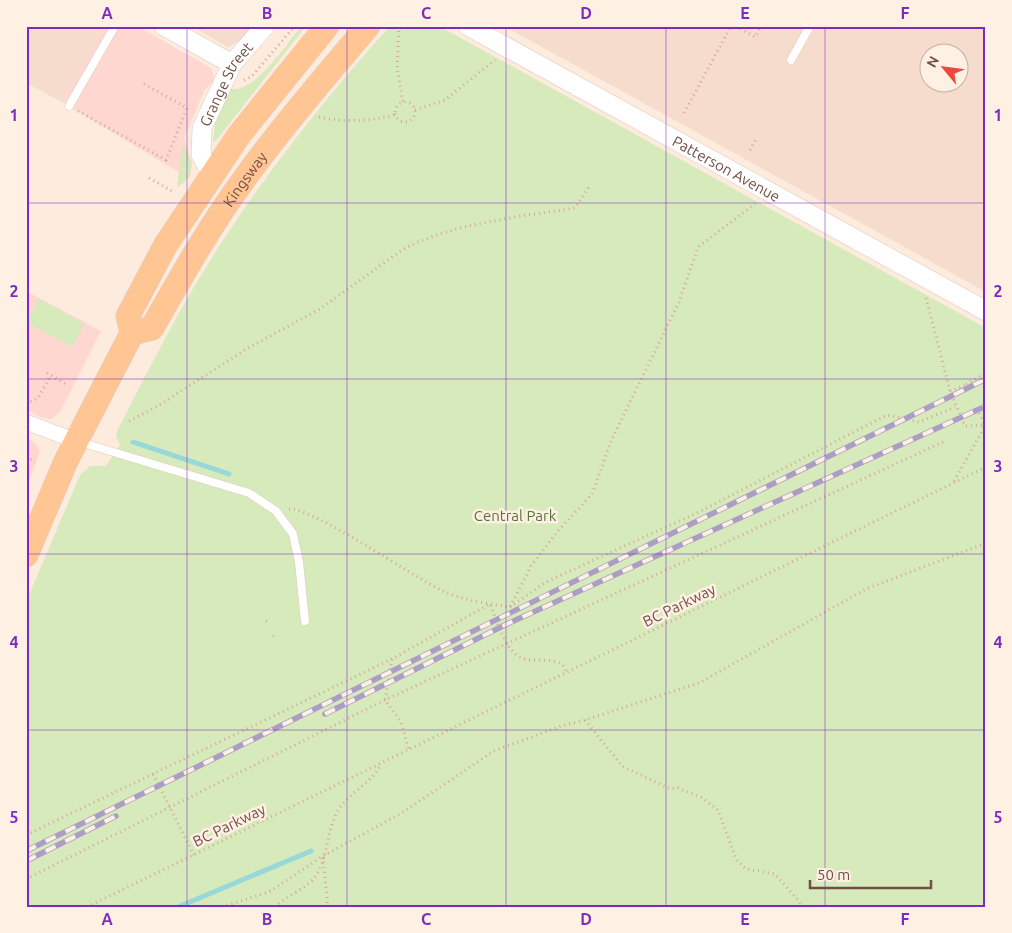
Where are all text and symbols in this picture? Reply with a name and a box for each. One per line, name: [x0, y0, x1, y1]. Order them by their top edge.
text: A: [101, 4, 113, 22]
text: B: [262, 4, 272, 22]
text: C: [421, 4, 431, 22]
text: D: [580, 4, 592, 22]
text: E: [740, 4, 750, 22]
text: F: [901, 4, 910, 22]
street label: Grange Street: [196, 38, 256, 129]
north arrow: [920, 42, 970, 92]
text: N: [923, 53, 942, 70]
text: 1: [9, 106, 19, 124]
text: 1: [993, 106, 1003, 124]
street label: Patterson Avenue: [670, 132, 783, 205]
street label: Kingsway: [219, 148, 270, 210]
text: 2: [9, 282, 19, 300]
text: 2: [993, 282, 1003, 300]
text: 3: [9, 457, 19, 475]
text: 3: [993, 457, 1003, 475]
park label: Central Park: [474, 507, 557, 524]
street label: BC Parkway: [640, 580, 718, 630]
text: 4: [9, 633, 19, 651]
text: 4: [993, 633, 1003, 651]
street label: BC Parkway: [190, 800, 268, 850]
text: 5: [9, 808, 19, 826]
text: 5: [993, 808, 1003, 826]
scale bar: [810, 858, 931, 890]
text: 50 m: [817, 866, 850, 883]
text: A: [101, 910, 113, 928]
text: B: [262, 910, 272, 928]
text: C: [421, 910, 431, 928]
text: D: [580, 910, 592, 928]
text: E: [740, 910, 750, 928]
text: F: [901, 910, 910, 928]

